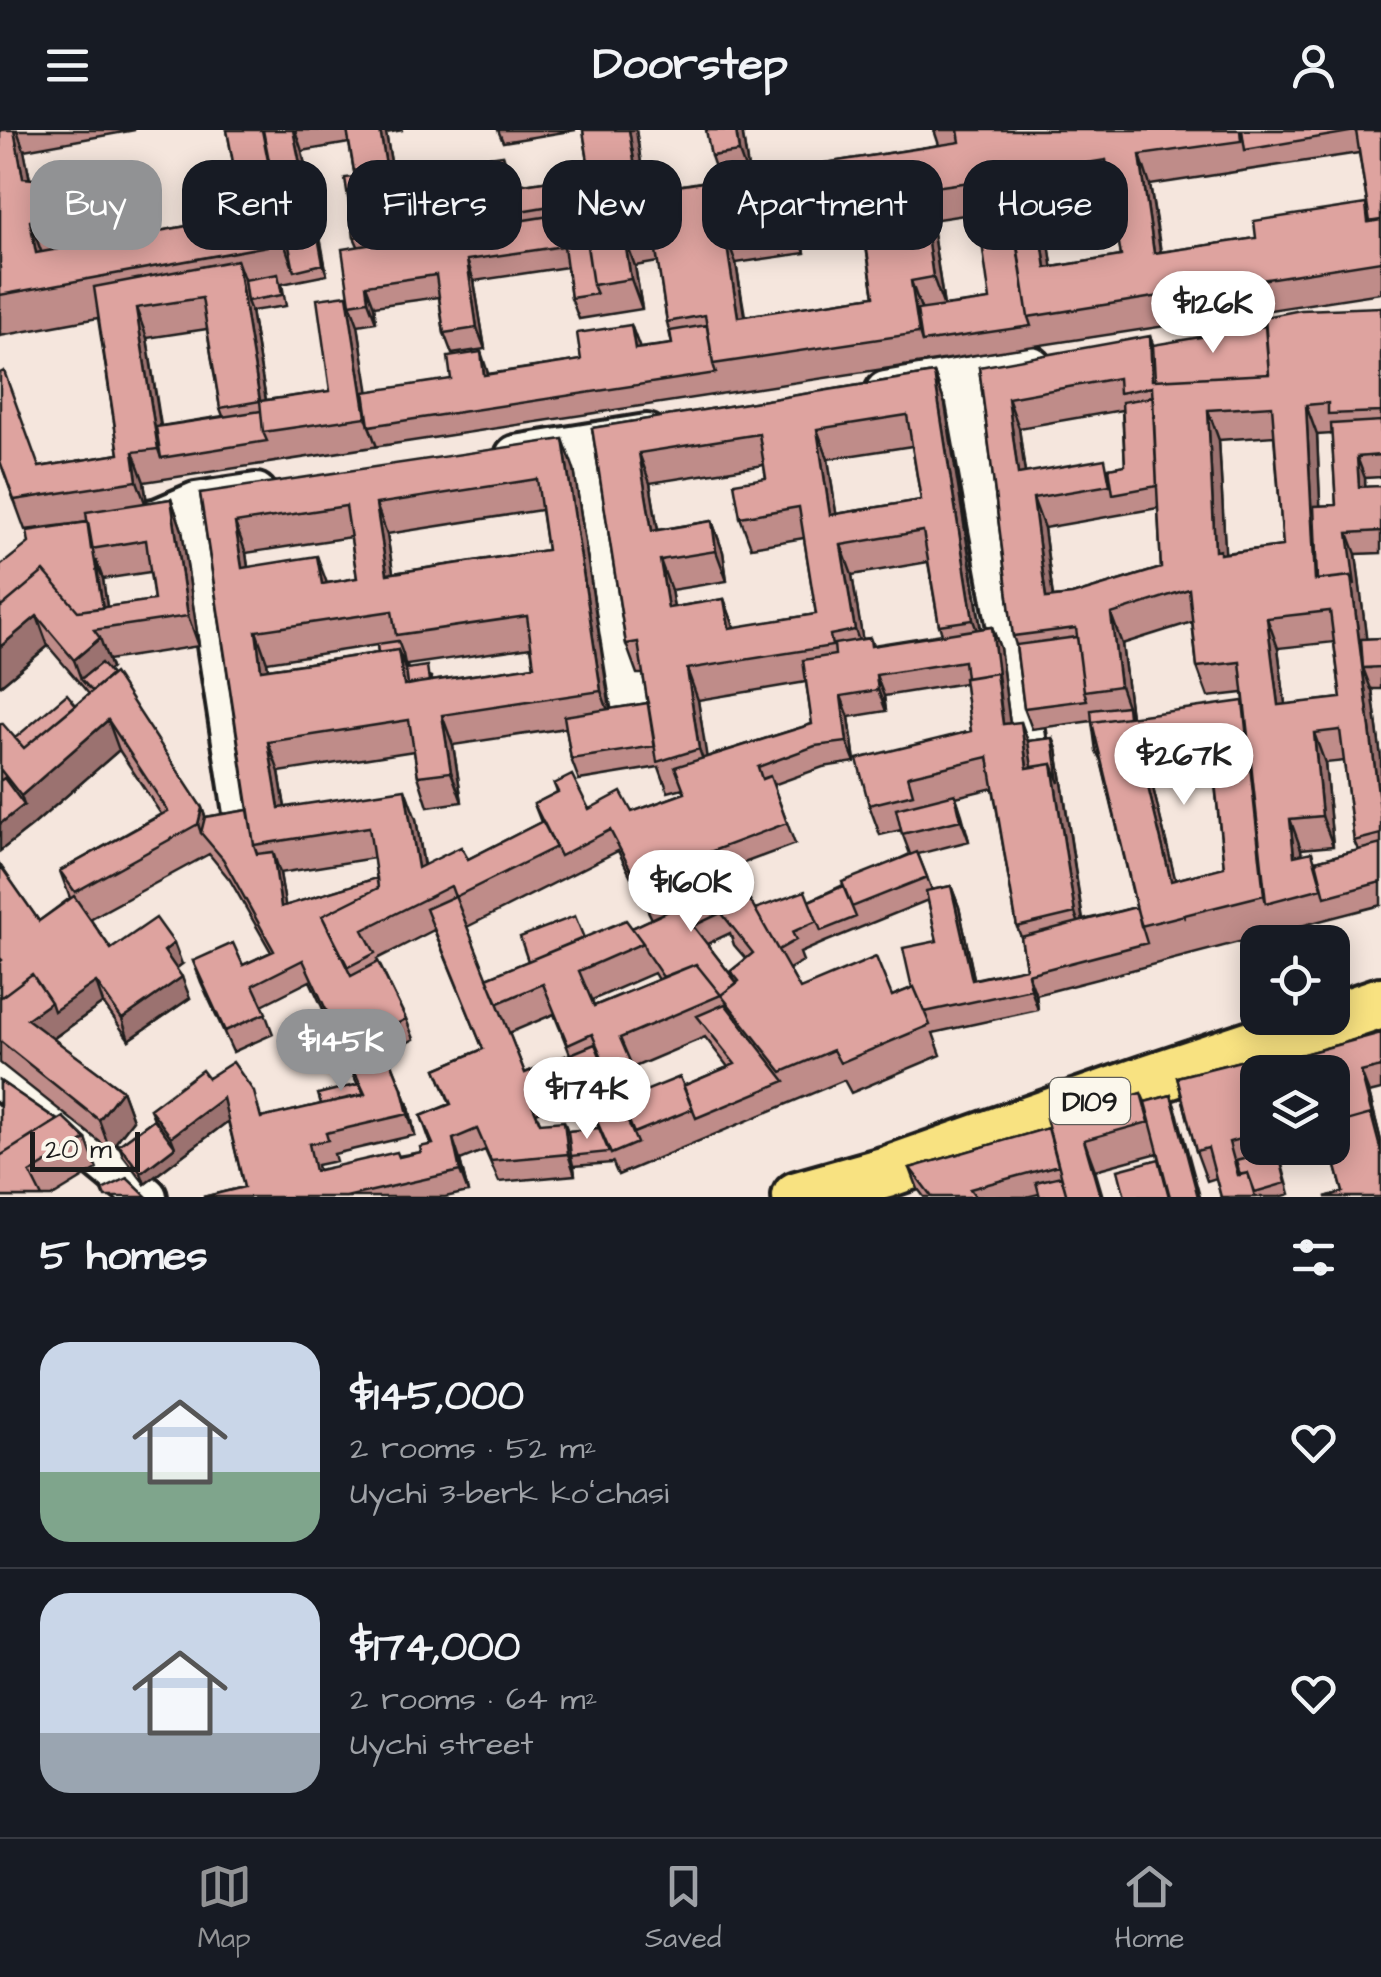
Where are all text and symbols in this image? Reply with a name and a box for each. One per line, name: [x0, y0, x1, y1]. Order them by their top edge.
text: Doorstep: [593, 34, 788, 96]
icon: menu: [40, 38, 95, 93]
icon: person: [1286, 38, 1341, 93]
chip: Buy: [30, 160, 162, 250]
chip: Rent: [182, 160, 327, 250]
chip: Filters: [347, 160, 522, 250]
chip: New: [542, 160, 682, 250]
chip: Apartment: [702, 160, 943, 250]
chip: House: [963, 160, 1128, 250]
pin: $126K: [1143, 271, 1283, 356]
text: $126K: [1173, 281, 1253, 326]
pin: $267K: [1114, 723, 1254, 808]
text: $267K: [1136, 733, 1232, 778]
pin: $160K: [621, 850, 761, 935]
text: $160K: [650, 860, 732, 905]
map controls: [1240, 925, 1350, 1165]
button: locate: [1240, 925, 1350, 1035]
pin: $145K: [271, 1009, 411, 1094]
text: $145K: [298, 1019, 384, 1064]
button: layers: [1240, 1055, 1350, 1165]
pin: $174K: [517, 1057, 657, 1142]
text: $174K: [546, 1067, 628, 1112]
road number: D109: [1050, 1078, 1130, 1124]
scale bar: [30, 1127, 140, 1172]
text: 20 m: [45, 1130, 112, 1169]
text: 5 homes: [40, 1228, 207, 1286]
icon: filters: [1286, 1230, 1341, 1285]
text: $145,000: [350, 1368, 524, 1426]
icon: home: [120, 1382, 240, 1502]
icon: heart: [1286, 1415, 1341, 1470]
text: 2 rooms · 52 m²: [350, 1426, 597, 1471]
text: Uychi 3-berk koʻchasi: [350, 1471, 669, 1516]
text: $174,000: [350, 1619, 520, 1677]
icon: home: [120, 1633, 240, 1753]
icon: heart: [1286, 1666, 1341, 1721]
text: 2 rooms · 64 m²: [350, 1677, 597, 1722]
text: Uychi street: [350, 1722, 534, 1767]
tab: Map: [197, 1859, 252, 1958]
tab: Saved: [645, 1859, 721, 1958]
tab: Home: [1115, 1859, 1184, 1958]

